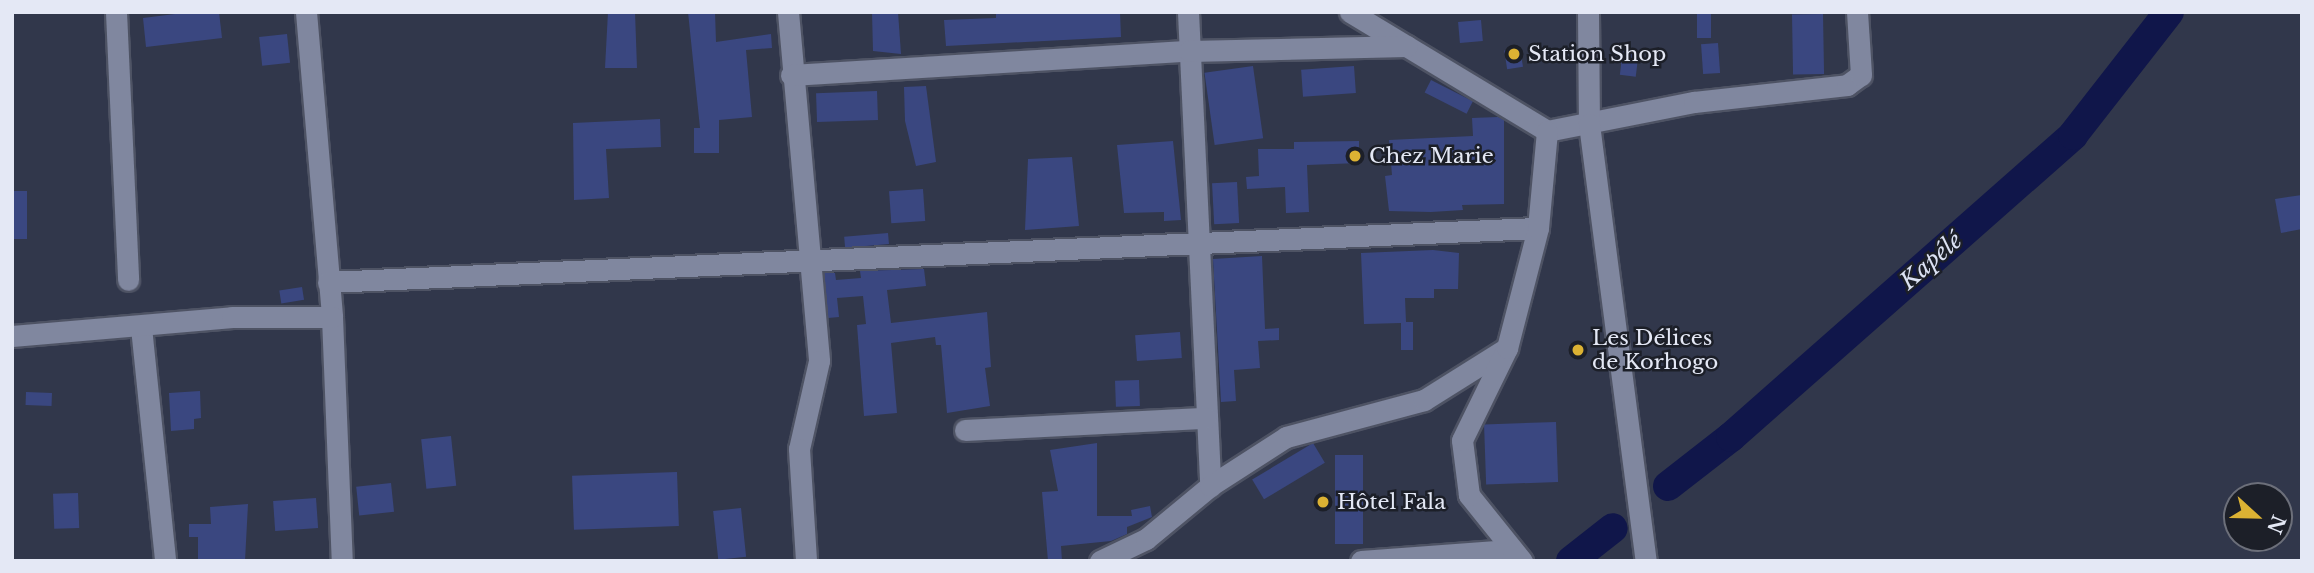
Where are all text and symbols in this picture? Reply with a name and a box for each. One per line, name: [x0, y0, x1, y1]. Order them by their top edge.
place label: Station Shop: [1528, 41, 1666, 67]
marker: Station Shop: [1506, 46, 1522, 62]
place label: Chez Marie: [1369, 143, 1494, 169]
marker: Chez Marie: [1347, 148, 1363, 164]
water label: Kapélé: [1894, 227, 1968, 295]
place label: Les Délices de Korhogo: [1592, 325, 1718, 375]
marker: Les Délices de Korhogo: [1570, 342, 1586, 358]
north arrow: [2223, 482, 2293, 552]
place label: Hôtel Fala: [1337, 489, 1446, 515]
marker: Hôtel Fala: [1315, 494, 1331, 510]
text: N: [2262, 512, 2290, 537]

